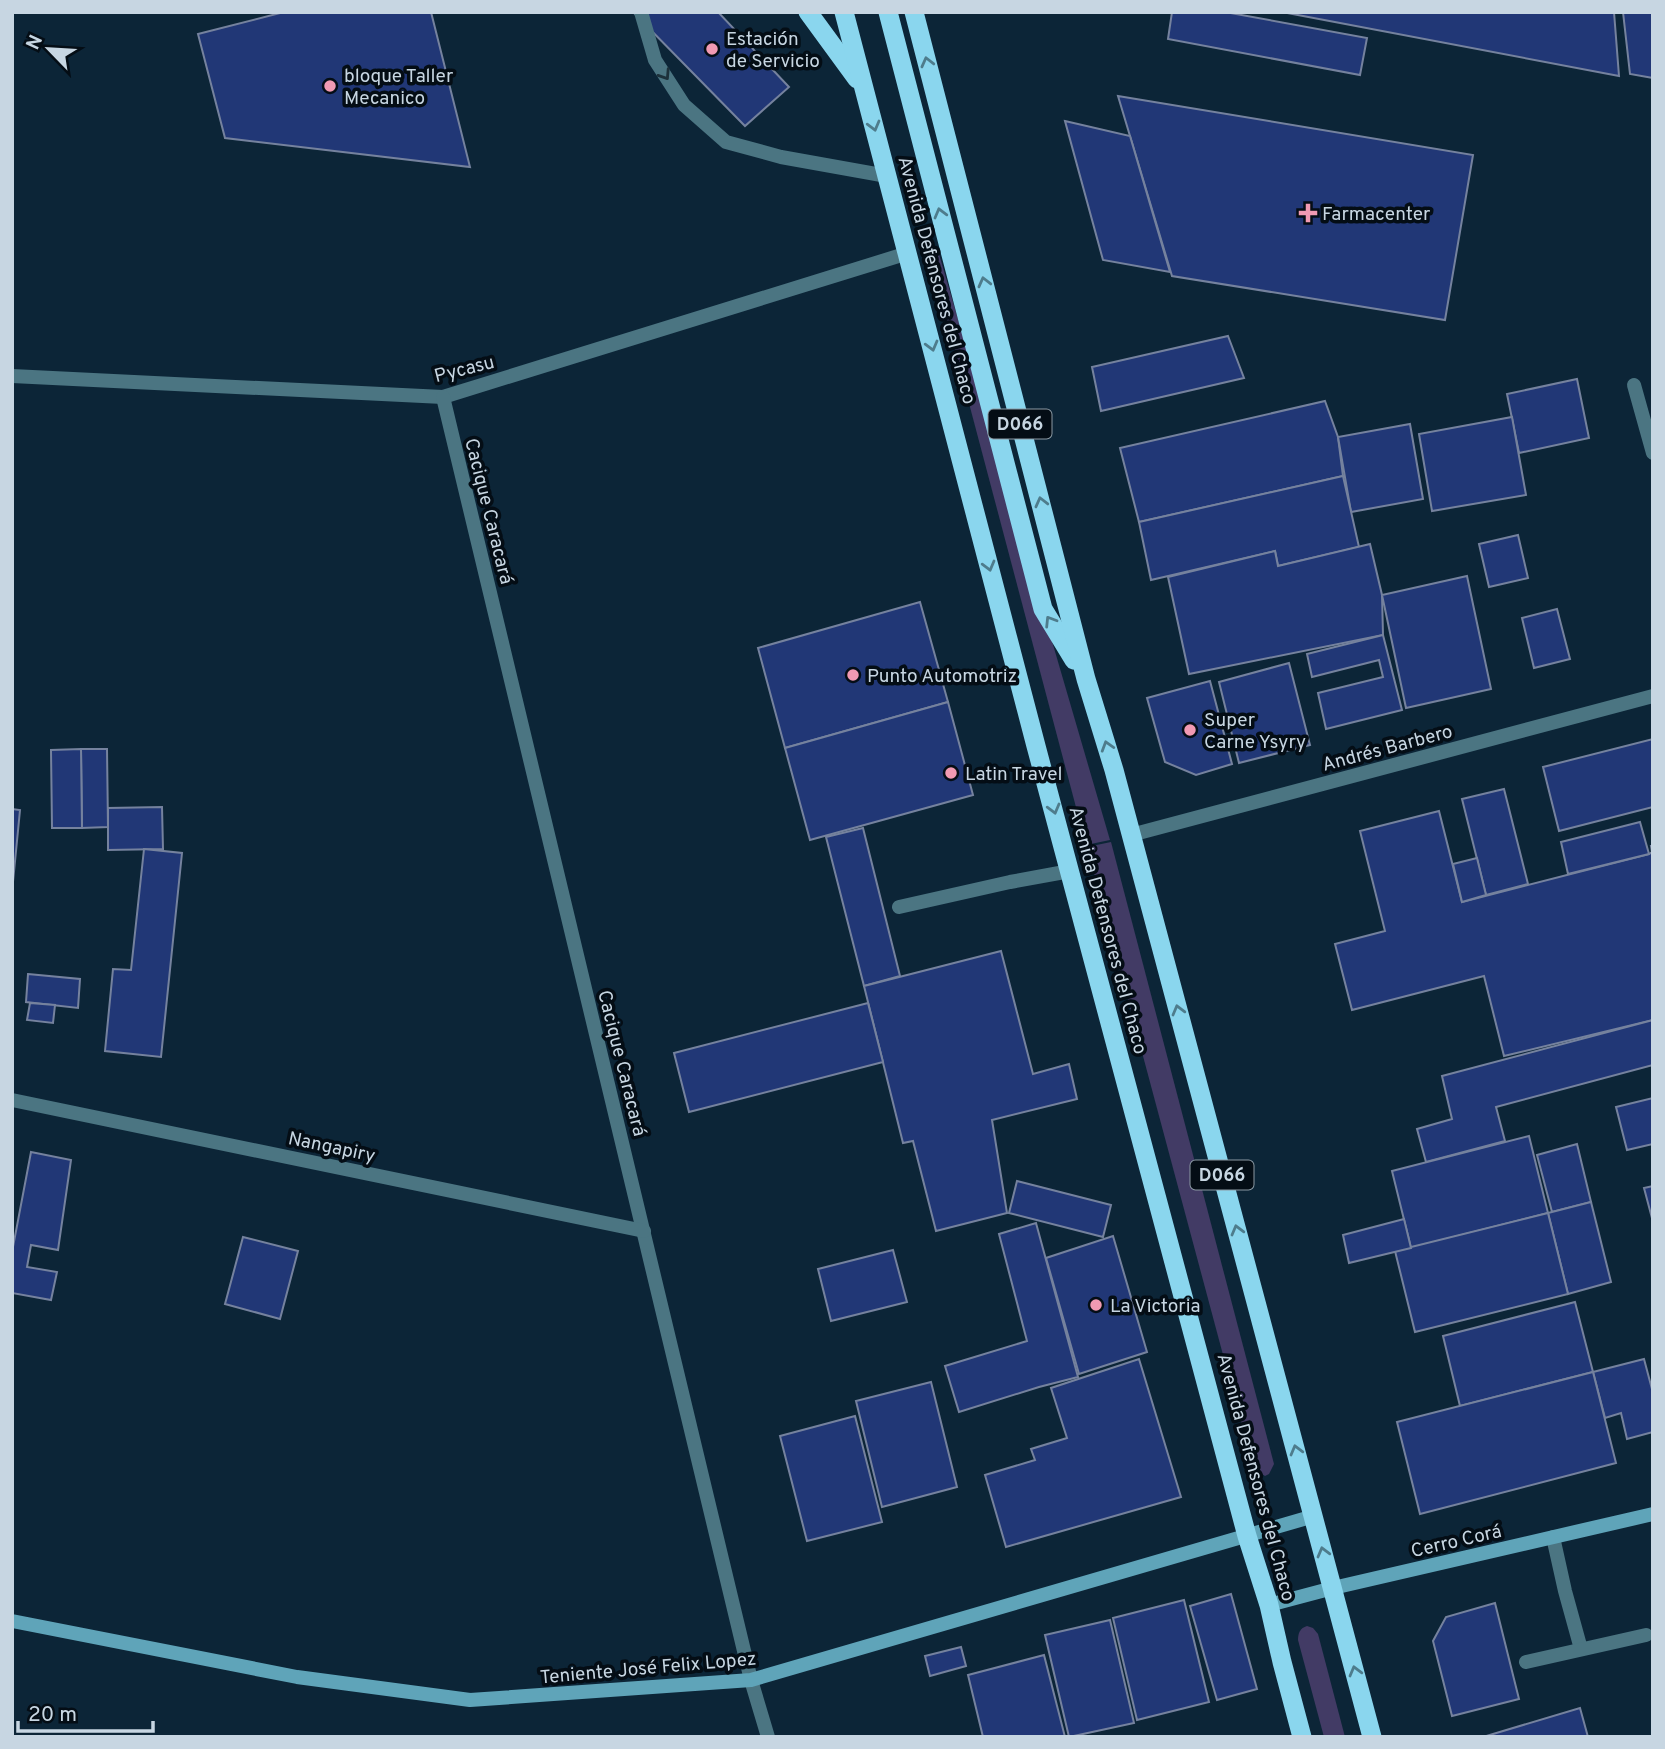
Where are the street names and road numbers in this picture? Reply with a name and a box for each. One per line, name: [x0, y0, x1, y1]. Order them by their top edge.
street label: Avenida Defensores del Chaco: [891, 154, 981, 407]
street label: Pycasu: [432, 351, 497, 389]
road number: D066: [988, 410, 1052, 438]
street label: Cacique Caracará: [458, 436, 518, 587]
street label: Andrés Barbero: [1320, 720, 1455, 778]
street label: Avenida Defensores del Chaco: [1062, 804, 1152, 1057]
street label: Cacique Caracará: [591, 988, 651, 1139]
street label: Nangapiry: [286, 1127, 377, 1169]
road number: D066: [1190, 1160, 1254, 1190]
street label: Avenida Defensores del Chaco: [1210, 1351, 1300, 1604]
street label: Cerro Corá: [1409, 1520, 1504, 1564]
street label: Teniente José Felix Lopez: [539, 1648, 757, 1690]

